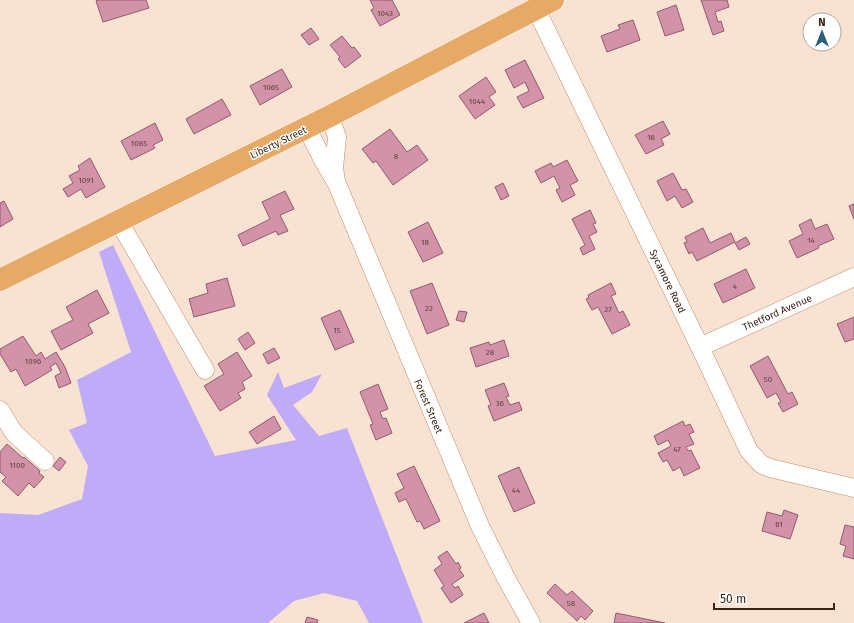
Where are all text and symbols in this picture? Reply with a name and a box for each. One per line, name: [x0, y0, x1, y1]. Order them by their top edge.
house number: 1043: [377, 9, 393, 18]
north arrow: [802, 12, 842, 52]
text: N: [818, 16, 826, 29]
house number: 1065: [263, 83, 279, 92]
house number: 1044: [469, 97, 486, 106]
street label: Liberty Street: [248, 124, 309, 162]
house number: 16: [647, 133, 655, 142]
house number: 1085: [131, 139, 147, 148]
house number: 8: [394, 152, 399, 161]
house number: 1091: [78, 176, 94, 185]
house number: 14: [807, 236, 816, 245]
house number: 18: [421, 238, 430, 247]
street label: Sycamore Road: [646, 248, 688, 315]
house number: 4: [733, 282, 738, 291]
street label: Thetford Avenue: [741, 292, 814, 334]
house number: 22: [425, 304, 433, 313]
house number: 27: [604, 305, 612, 314]
house number: 15: [333, 326, 341, 335]
house number: 28: [486, 348, 495, 357]
house number: 1096: [25, 357, 41, 366]
house number: 50: [764, 375, 773, 384]
street label: Forest Street: [411, 378, 445, 436]
house number: 36: [496, 399, 504, 408]
house number: 47: [673, 445, 681, 454]
house number: 1100: [9, 461, 25, 470]
house number: 44: [512, 486, 521, 495]
house number: 61: [775, 520, 783, 529]
scale bar: [714, 585, 834, 611]
text: 50 m: [720, 592, 746, 606]
house number: 58: [567, 599, 576, 608]

